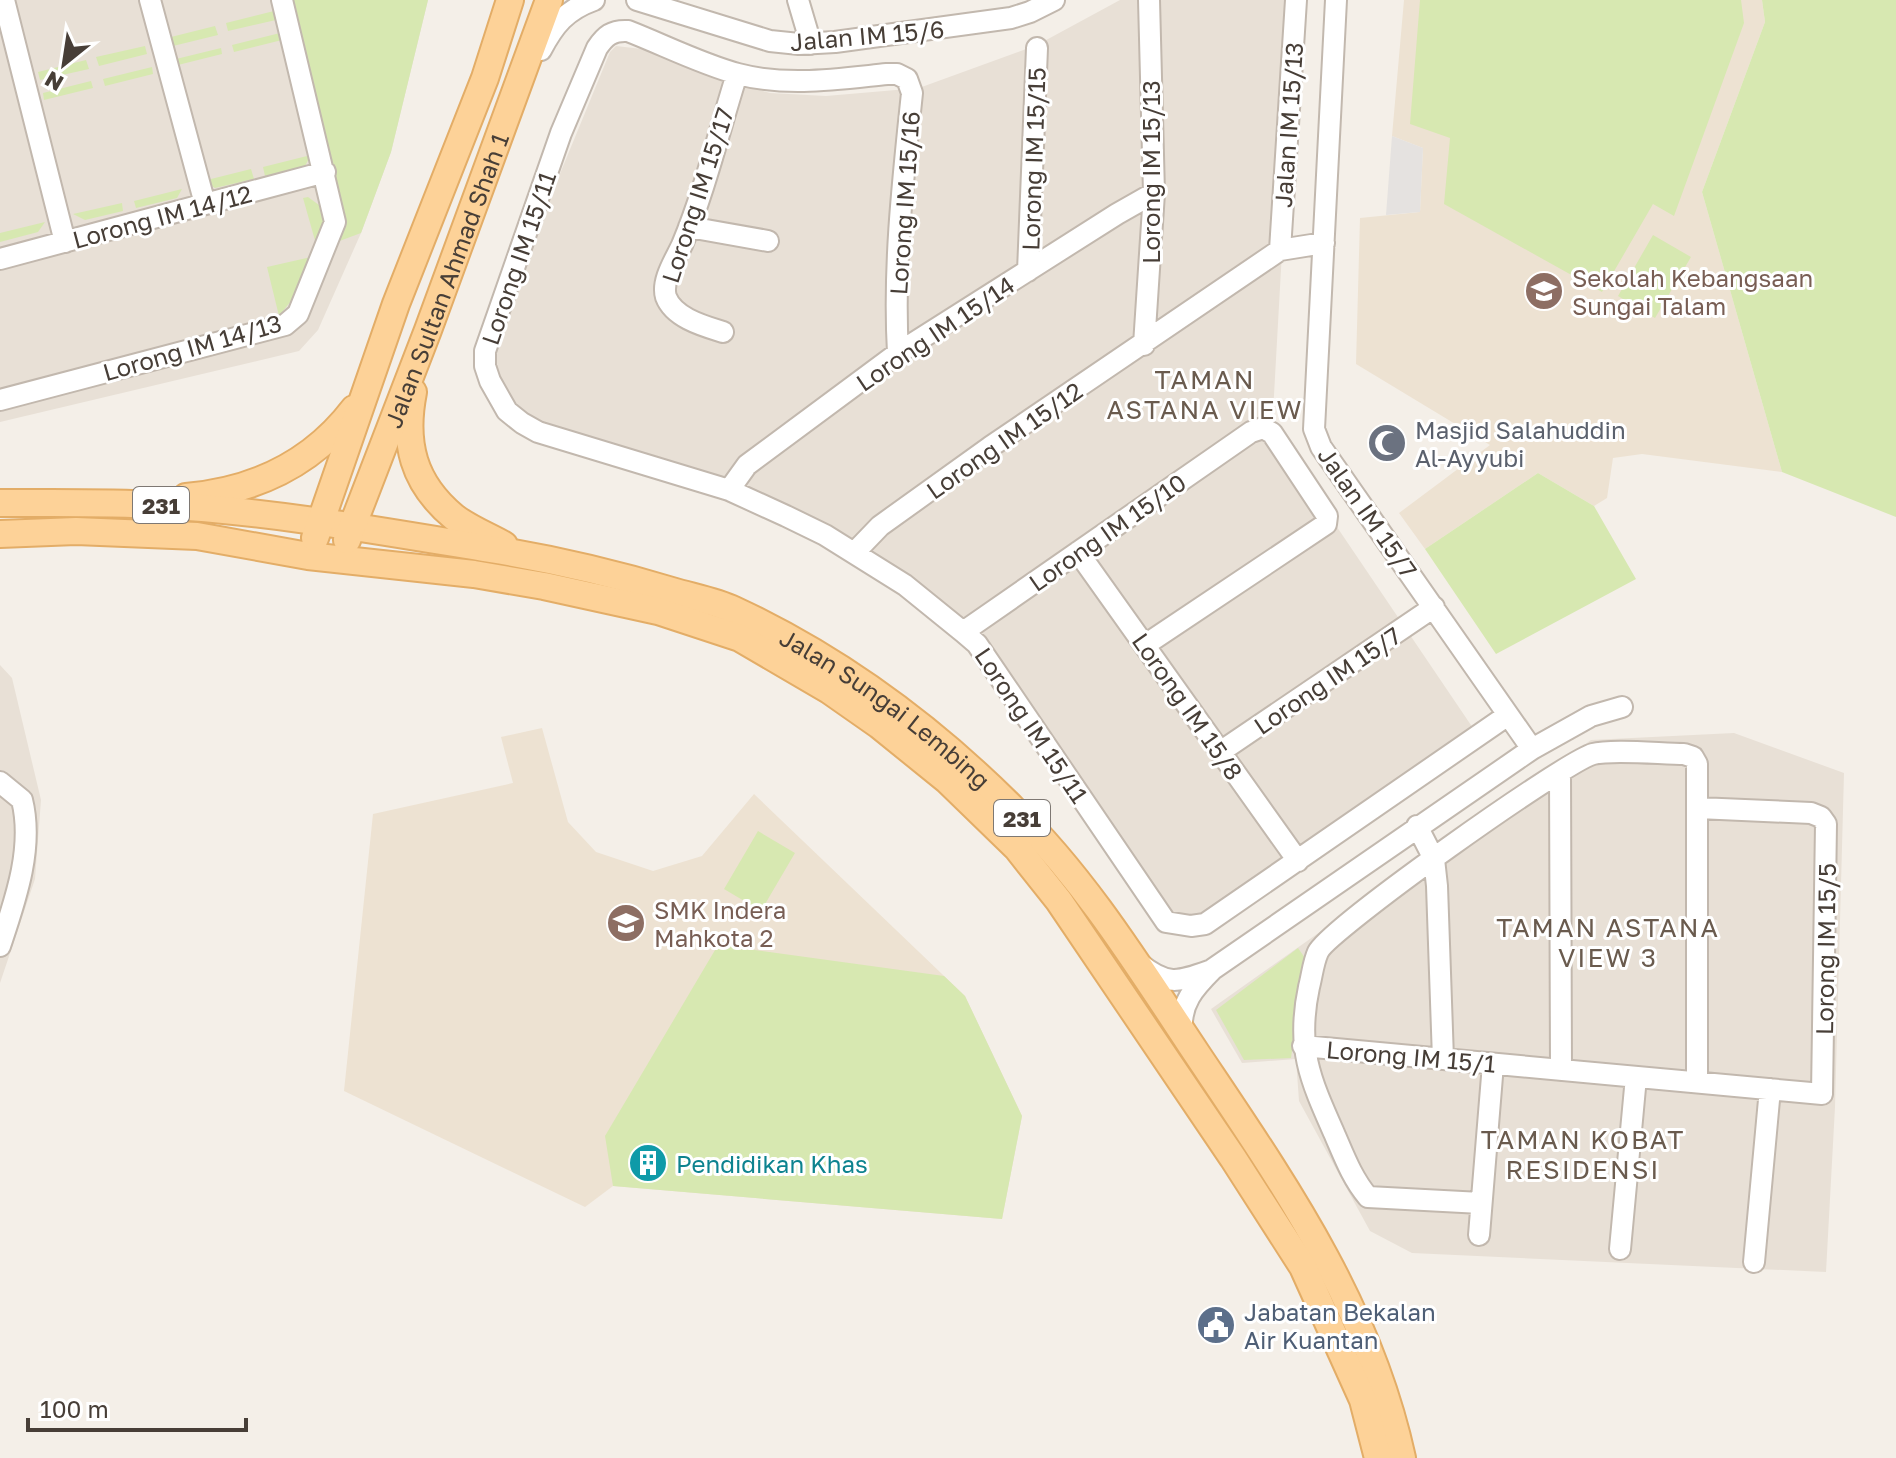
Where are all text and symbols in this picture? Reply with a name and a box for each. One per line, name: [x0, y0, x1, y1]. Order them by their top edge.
street label: Jalan IM 15/6: [789, 14, 945, 56]
north arrow: [24, 24, 104, 104]
street label: Jalan IM 15/13: [1268, 41, 1308, 209]
text: N: [40, 66, 68, 98]
street label: Lorong IM 15/15: [1015, 67, 1051, 251]
street label: Lorong IM 15/13: [1136, 80, 1165, 264]
street label: Lorong IM 15/17: [655, 104, 739, 286]
street label: Lorong IM 15/16: [883, 110, 925, 296]
street label: Jalan Sultan Ahmad Shah 1: [377, 129, 514, 432]
street label: Lorong IM 15/11: [475, 168, 561, 348]
street label: Lorong IM 14/12: [69, 178, 255, 254]
place label: Sekolah Kebangsaan Sungai Talam: [1572, 263, 1813, 320]
street label: Lorong IM 15/14: [850, 269, 1020, 397]
school or university icon: Sekolah Kebangsaan Sungai Talam: [1523, 270, 1565, 312]
street label: Lorong IM 14/13: [99, 308, 285, 386]
district label: TAMAN ASTANA VIEW: [1106, 364, 1304, 425]
street label: Lorong IM 15/12: [920, 375, 1088, 505]
place label: Masjid Salahuddin Al-Ayyubi: [1415, 415, 1626, 472]
mosque icon: Masjid Salahuddin Al-Ayyubi: [1366, 422, 1408, 464]
street label: Jalan IM 15/7: [1312, 441, 1424, 583]
street label: Lorong IM 15/10: [1023, 467, 1191, 597]
road number: 231: [133, 487, 189, 523]
street label: Lorong IM 15/7: [1248, 620, 1406, 740]
street label: Jalan Sungai Lembing: [775, 622, 997, 794]
street label: Lorong IM 15/8: [1127, 627, 1249, 785]
street label: Lorong IM 15/11: [969, 642, 1095, 808]
road number: 231: [994, 800, 1050, 836]
street label: Lorong IM 15/5: [1809, 863, 1841, 1035]
place label: SMK Indera Mahkota 2: [654, 895, 786, 952]
school or university icon: SMK Indera Mahkota 2: [605, 902, 647, 944]
district label: TAMAN ASTANA VIEW 3: [1496, 912, 1720, 973]
street label: Lorong IM 15/1: [1325, 1034, 1497, 1078]
district label: TAMAN KOBAT RESIDENSI: [1481, 1124, 1685, 1185]
building icon: Pendidikan Khas: [627, 1142, 669, 1184]
place label: Pendidikan Khas: [676, 1149, 868, 1178]
place label: Jabatan Bekalan Air Kuantan: [1244, 1297, 1436, 1354]
public building icon: Jabatan Bekalan Air Kuantan: [1195, 1304, 1237, 1346]
scale bar: [28, 1382, 246, 1432]
text: 100 m: [40, 1394, 109, 1423]

